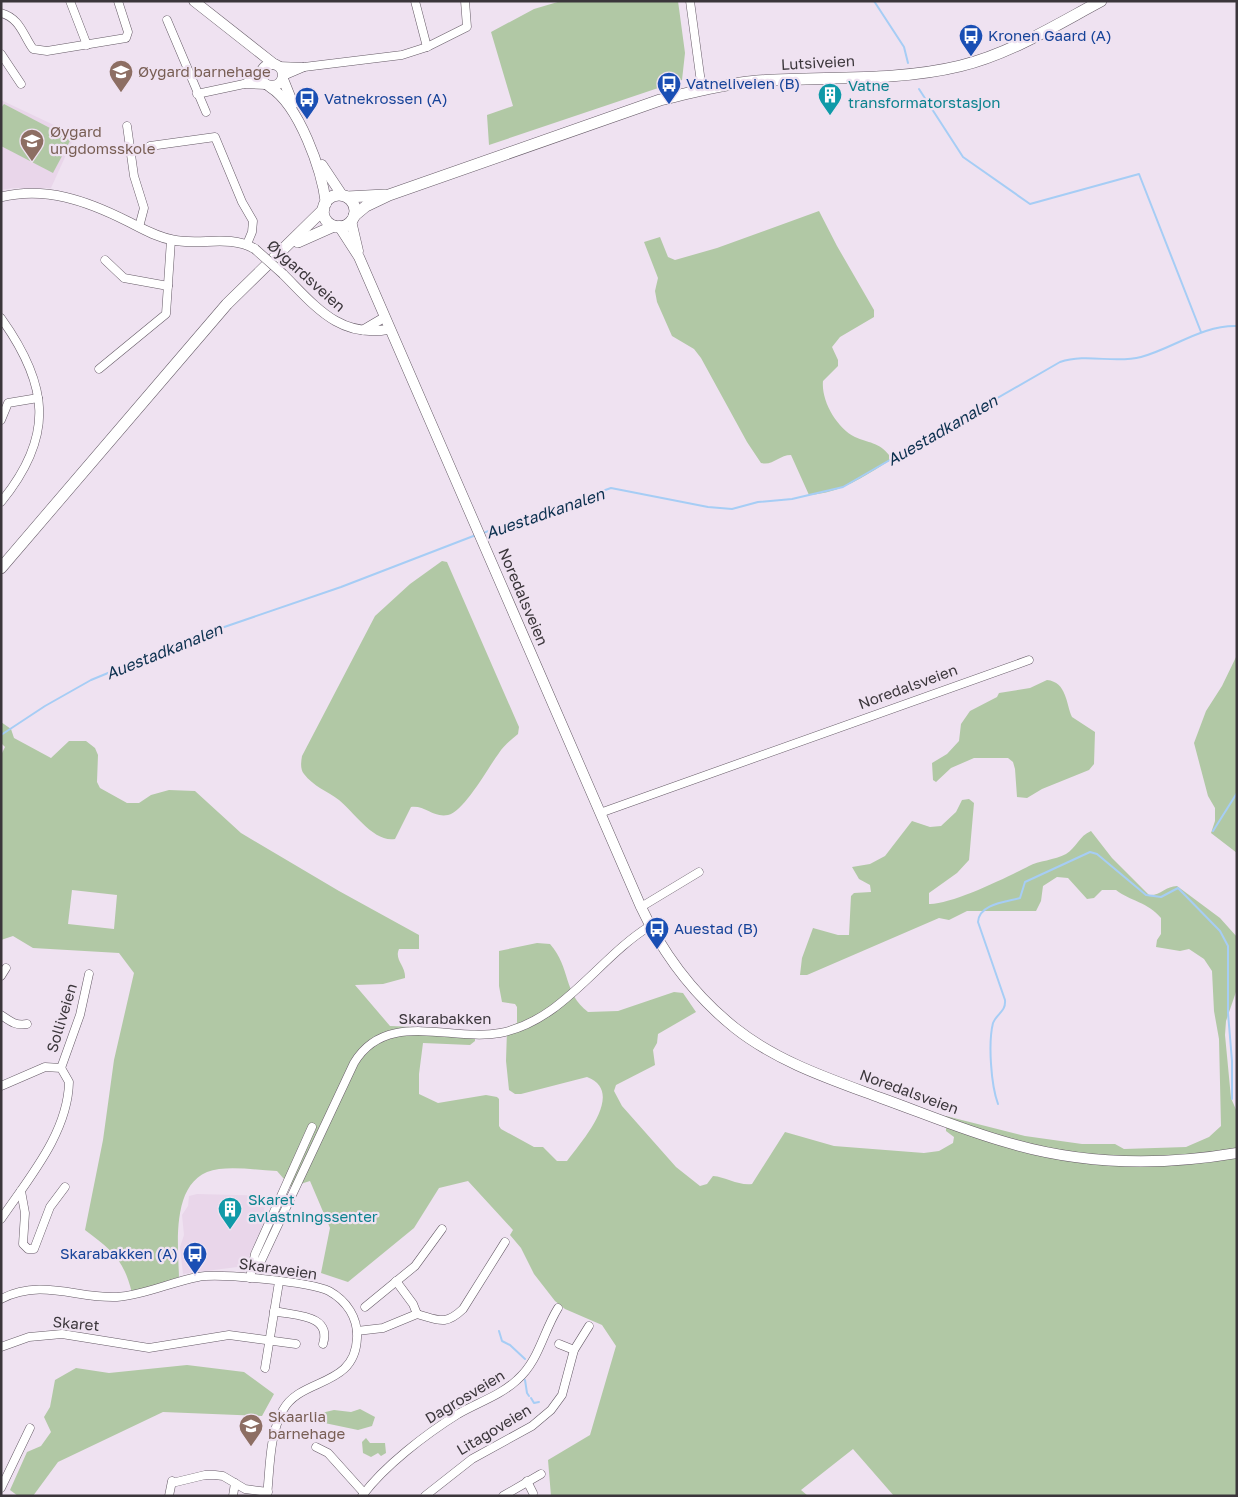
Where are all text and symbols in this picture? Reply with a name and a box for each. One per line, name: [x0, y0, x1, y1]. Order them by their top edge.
bus stop icon: Kronen Gaard (A): [958, 23, 984, 57]
place label: Kronen Gaard (A): [988, 26, 1112, 44]
street label: Lutsiveien: [781, 51, 855, 73]
school or university icon: Øygard barnehage: [108, 59, 134, 93]
place label: Øygard barnehage: [138, 62, 271, 80]
bus stop icon: Vatneliveien (B): [656, 71, 682, 105]
place label: Vatneliveien (B): [686, 74, 800, 92]
place label: Vatne transformatorstasjon: [848, 76, 1001, 111]
building icon: Vatne transformatorstasjon: [817, 82, 843, 116]
bus stop icon: Vatnekrossen (A): [294, 86, 320, 120]
place label: Vatnekrossen (A): [324, 89, 448, 107]
place label: Øygard ungdomsskole: [50, 122, 156, 157]
school or university icon: Øygard ungdomsskole: [19, 128, 45, 162]
street label: Øygardsveien: [264, 236, 349, 315]
water label: Auestadkanalen: [883, 390, 1002, 470]
water label: Auestadkanalen: [483, 483, 608, 543]
street label: Noredalsveien: [495, 545, 553, 648]
water label: Auestadkanalen: [103, 618, 226, 684]
street label: Noredalsveien: [856, 660, 960, 712]
bus stop icon: Auestad (B): [644, 916, 670, 950]
place label: Auestad (B): [674, 919, 758, 937]
street label: Solliveien: [42, 981, 80, 1054]
street label: Skarabakken: [399, 1009, 491, 1027]
street label: Noredalsveien: [857, 1065, 961, 1117]
place label: Skaret avlastningssenter: [248, 1190, 378, 1225]
building icon: Skaret avlastningssenter: [217, 1196, 243, 1230]
bus stop icon: Skarabakken (A): [182, 1241, 208, 1275]
place label: Skarabakken (A): [60, 1244, 178, 1262]
street label: Skaraveien: [238, 1254, 319, 1282]
street label: Skaret: [52, 1312, 100, 1334]
street label: Dagrosveien: [421, 1365, 508, 1427]
street label: Litagoveien: [453, 1400, 534, 1458]
place label: Skaarlia barnehage: [268, 1407, 345, 1442]
school or university icon: Skaarlia barnehage: [238, 1413, 264, 1447]

